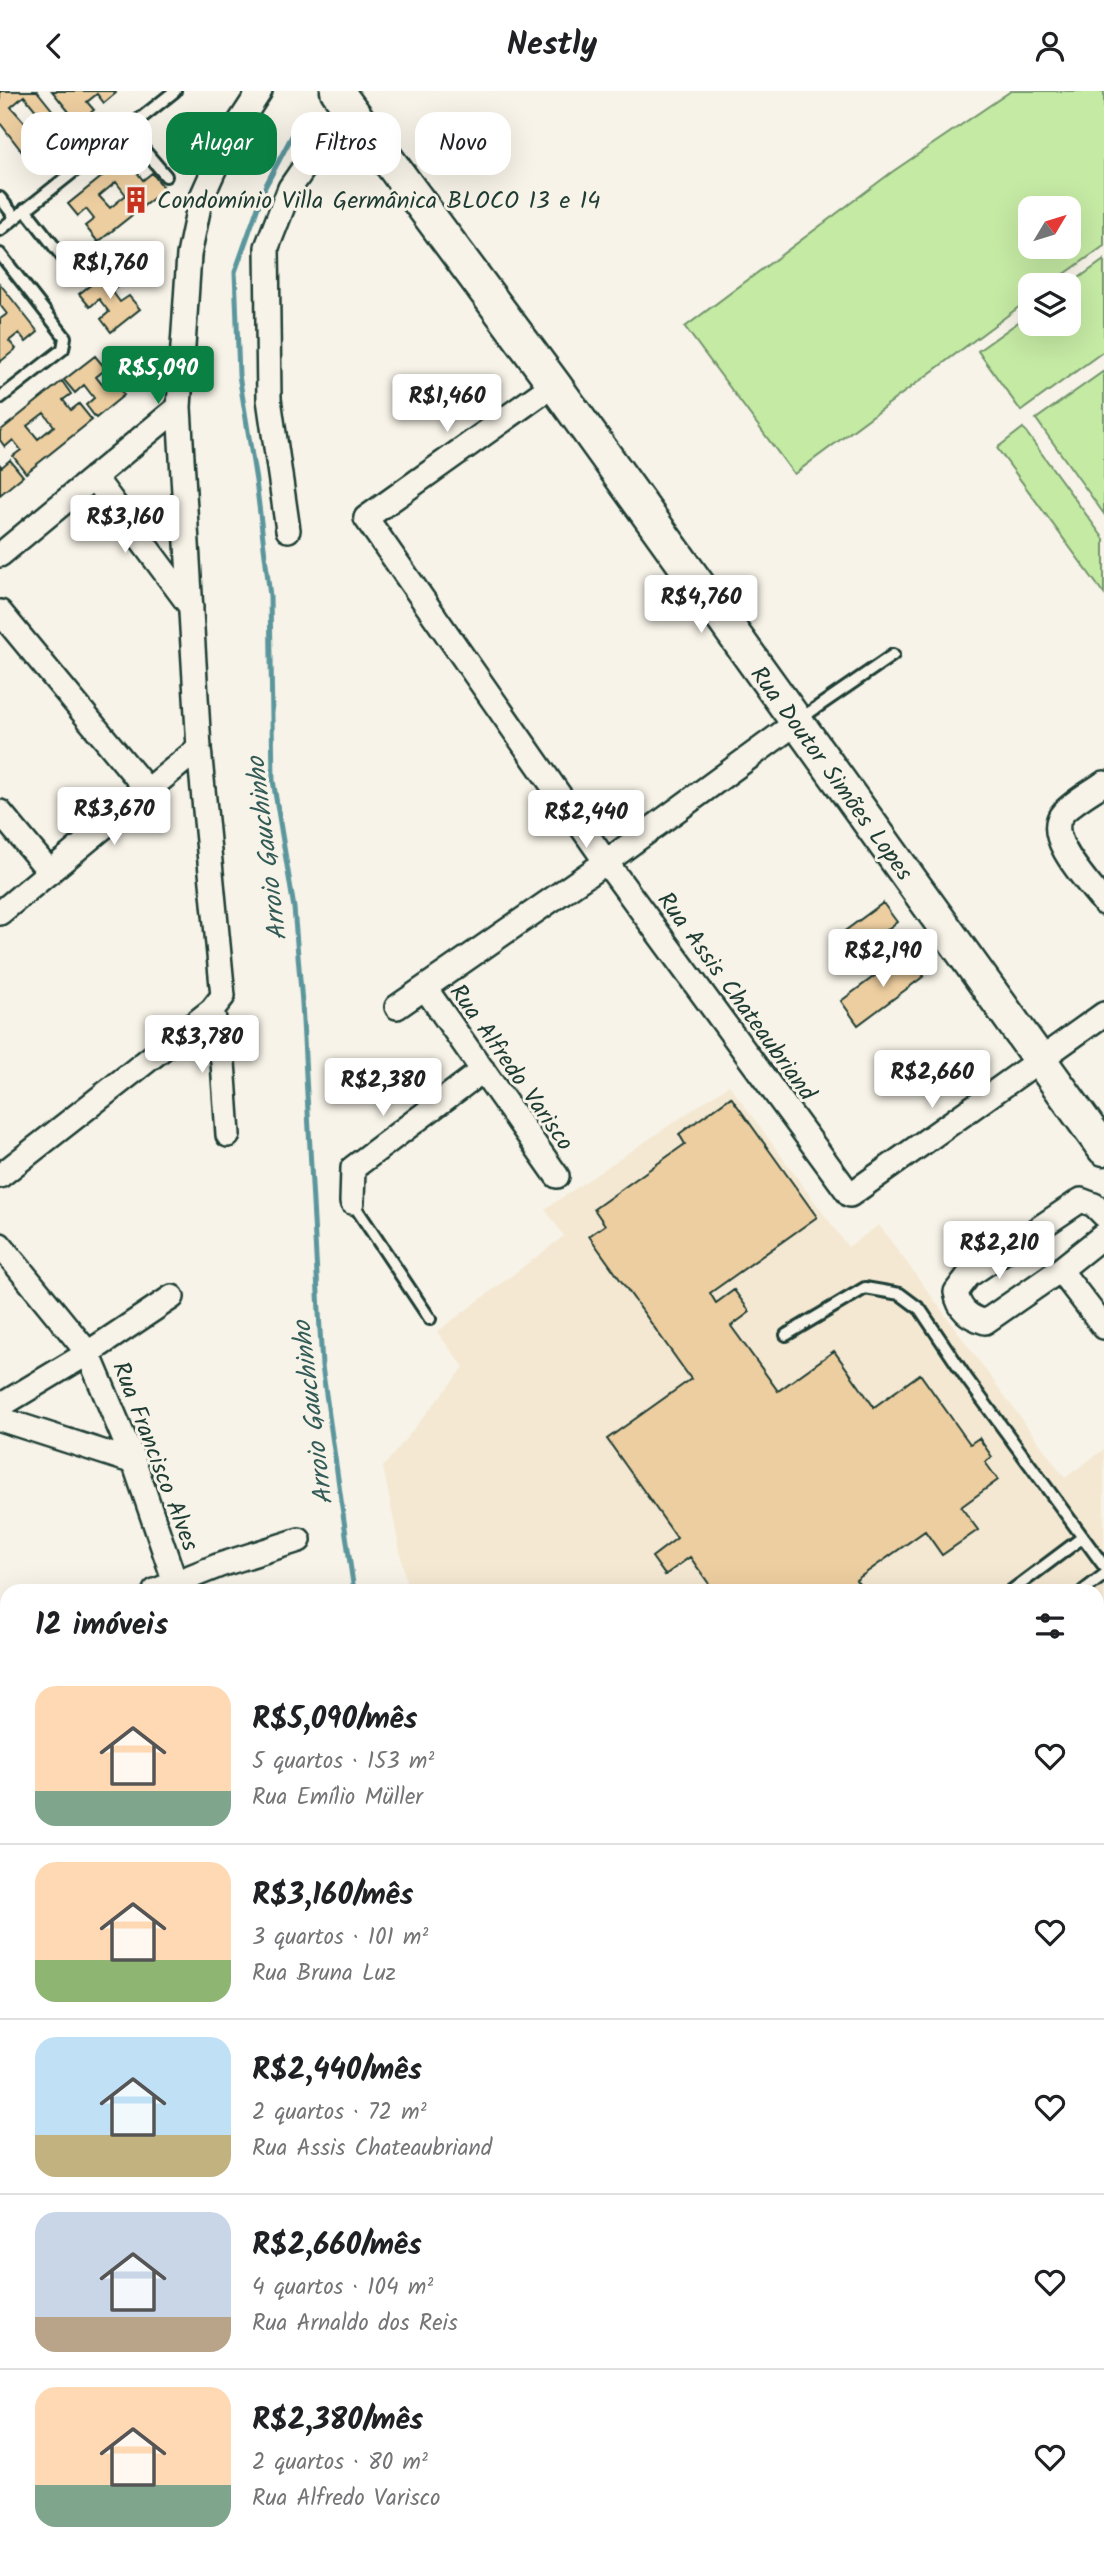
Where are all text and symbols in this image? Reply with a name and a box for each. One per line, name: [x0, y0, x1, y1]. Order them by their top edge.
text: Nestly: [507, 20, 597, 71]
icon: back: [35, 27, 73, 65]
icon: person: [1031, 27, 1069, 65]
chip: Comprar: [21, 112, 152, 175]
chip: Alugar: [166, 112, 277, 175]
chip: Filtros: [291, 112, 401, 175]
chip: Novo: [415, 112, 511, 175]
place label: Condomínio Villa Germânica BLOCO 13 e 14: [157, 182, 601, 221]
building icon: Condomínio Villa Germânica BLOCO 13 e 14: [121, 185, 151, 215]
north arrow: [1018, 196, 1082, 259]
map controls: [1018, 196, 1081, 336]
pin: R$1,760: [45, 241, 175, 301]
text: R$1,760: [72, 246, 148, 282]
button: layers: [1018, 273, 1081, 336]
pin: R$5,090: [93, 347, 223, 406]
text: R$5,090: [118, 351, 198, 387]
pin: R$1,460: [382, 375, 512, 434]
text: R$1,460: [408, 379, 486, 415]
pin: R$3,160: [60, 496, 190, 555]
text: R$3,160: [86, 500, 164, 536]
pin: R$4,760: [636, 575, 766, 635]
text: R$4,760: [660, 580, 742, 616]
street label: Rua Doutor Simões Lopes: [739, 658, 922, 890]
water label: Arroio Gauchinho: [236, 752, 300, 943]
pin: R$3,670: [49, 787, 179, 847]
pin: R$2,440: [521, 791, 651, 850]
text: R$3,670: [73, 792, 155, 828]
text: R$2,440: [544, 795, 628, 831]
street label: Rua Assis Chateaubriand: [646, 884, 826, 1111]
pin: R$2,190: [818, 929, 948, 989]
text: R$2,190: [844, 934, 922, 970]
street label: Rua Alfredo Varisco: [438, 976, 583, 1160]
pin: R$3,780: [137, 1016, 267, 1075]
text: R$3,780: [161, 1020, 243, 1056]
pin: R$2,660: [867, 1051, 997, 1110]
text: R$2,660: [890, 1055, 974, 1091]
pin: R$2,380: [318, 1059, 448, 1118]
text: R$2,380: [341, 1063, 425, 1099]
pin: R$2,210: [934, 1221, 1064, 1281]
text: R$2,210: [959, 1226, 1039, 1262]
water label: Arroio Gauchinho: [282, 1316, 346, 1507]
street label: Rua Francisco Alves: [100, 1356, 209, 1557]
text: 12 imóveis: [35, 1602, 168, 1650]
icon: filters: [1031, 1607, 1069, 1645]
text: R$5,090/mês: [252, 1696, 417, 1744]
icon: home: [91, 1714, 175, 1798]
icon: heart: [1031, 1737, 1069, 1775]
text: 5 quartos · 153 m²: [252, 1744, 434, 1780]
text: Rua Emílio Müller: [252, 1780, 423, 1816]
text: R$3,160/mês: [252, 1872, 413, 1920]
icon: home: [91, 1890, 175, 1974]
icon: heart: [1031, 1913, 1069, 1951]
text: 3 quartos · 101 m²: [252, 1920, 428, 1956]
text: Rua Bruna Luz: [252, 1956, 396, 1992]
text: R$2,440/mês: [252, 2047, 422, 2095]
icon: home: [91, 2065, 175, 2149]
icon: heart: [1031, 2088, 1069, 2126]
text: 2 quartos · 72 m²: [252, 2095, 427, 2131]
text: Rua Assis Chateaubriand: [252, 2131, 492, 2167]
text: R$2,660/mês: [252, 2222, 422, 2270]
icon: home: [91, 2240, 175, 2324]
icon: heart: [1031, 2263, 1069, 2301]
text: 4 quartos · 104 m²: [252, 2270, 433, 2306]
text: Rua Arnaldo dos Reis: [252, 2306, 458, 2342]
text: R$2,380/mês: [252, 2397, 423, 2445]
icon: home: [91, 2415, 175, 2499]
icon: heart: [1031, 2438, 1069, 2476]
text: 2 quartos · 80 m²: [252, 2445, 428, 2481]
text: Rua Alfredo Varisco: [252, 2481, 440, 2517]

